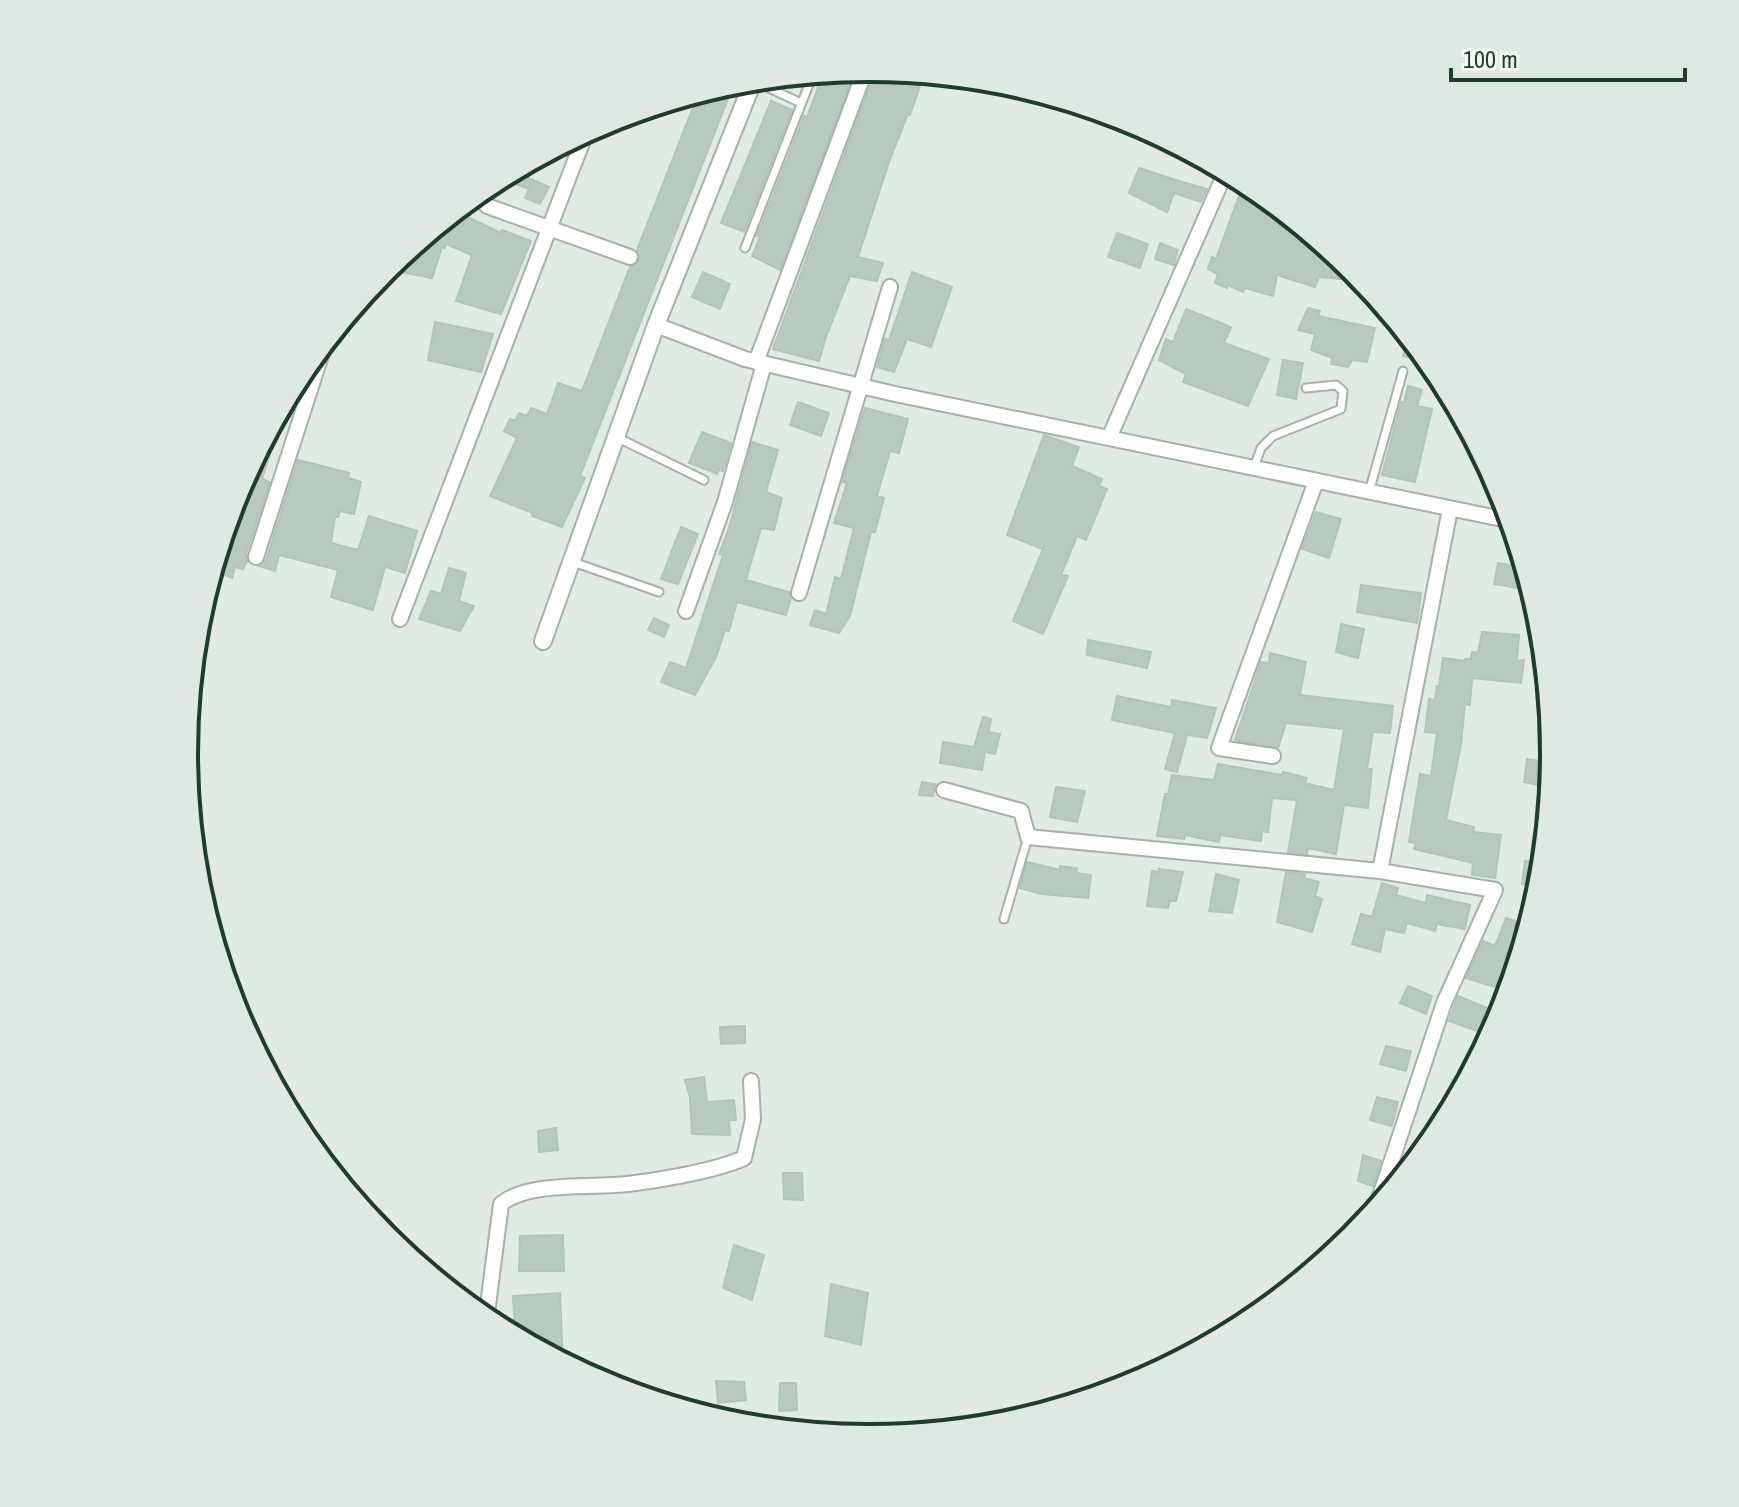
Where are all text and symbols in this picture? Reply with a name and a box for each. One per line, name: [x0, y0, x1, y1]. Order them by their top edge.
scale bar: [1451, 32, 1685, 82]
text: 100 m: [1463, 43, 1518, 75]

